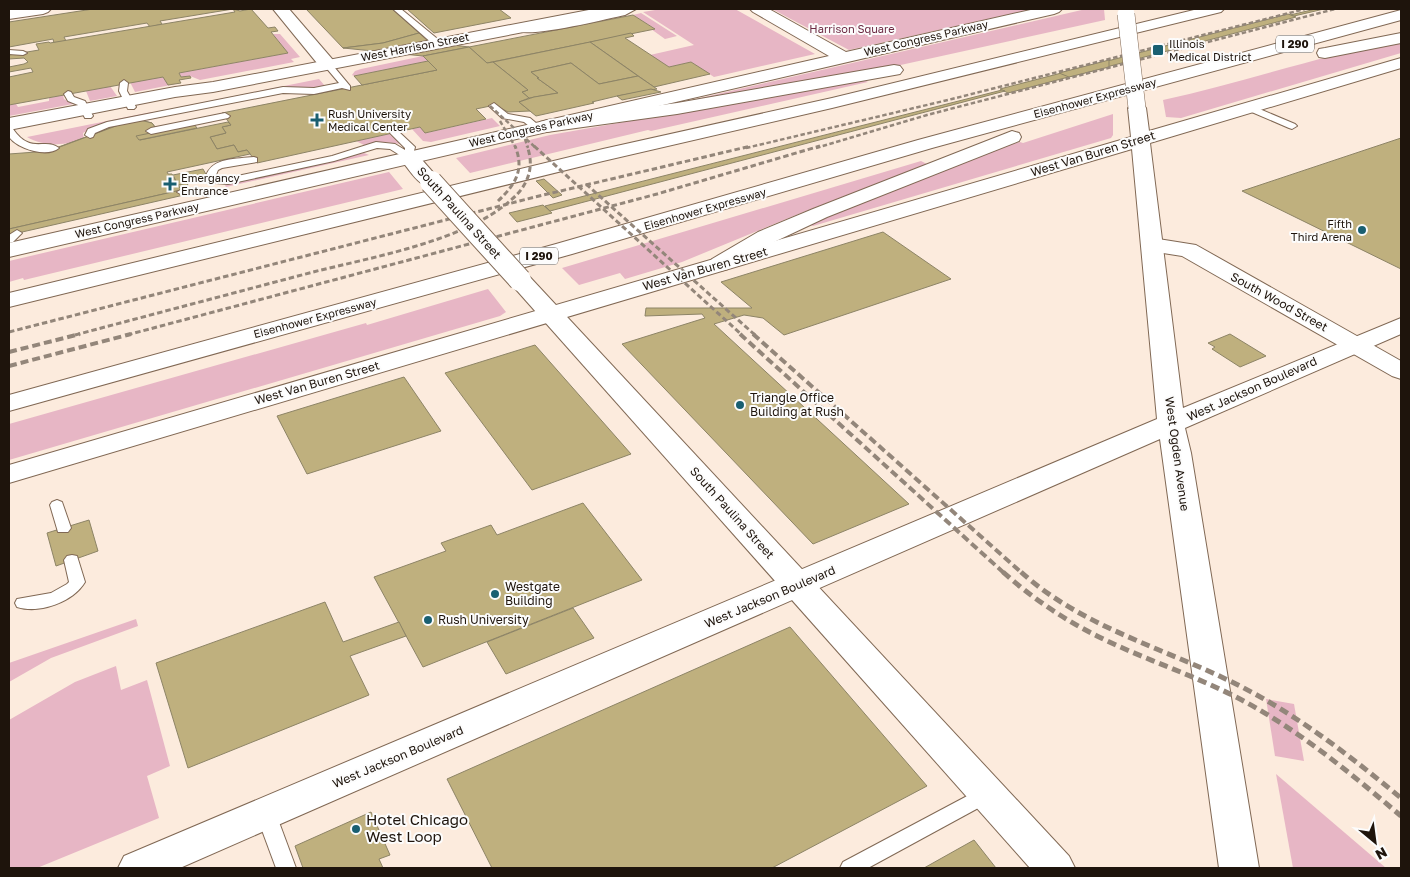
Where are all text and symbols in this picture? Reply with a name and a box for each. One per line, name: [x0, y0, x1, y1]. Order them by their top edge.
street label: West Congress Parkway: [863, 17, 989, 58]
park label: Harrison Square: [809, 22, 895, 35]
street label: West Harrison Street: [360, 30, 470, 63]
road number: I 290: [1276, 36, 1314, 52]
place label: Illinois Medical District: [1169, 37, 1252, 63]
marker: Illinois Medical District: [1151, 43, 1165, 57]
street label: Eisenhower Expressway: [1032, 75, 1158, 120]
place label: Rush University Medical Center: [328, 107, 411, 133]
street label: West Congress Parkway: [468, 108, 594, 149]
marker: Rush University Medical Center: [310, 113, 324, 127]
street label: West Van Buren Street: [1029, 127, 1157, 180]
street label: South Paulina Street: [414, 163, 505, 262]
place label: Emergancy Entrance: [181, 171, 240, 197]
marker: Emergancy Entrance: [163, 177, 177, 191]
street label: Eisenhower Expressway: [642, 185, 768, 232]
street label: West Congress Parkway: [74, 199, 200, 240]
place label: Fifth Third Arena: [1291, 217, 1352, 243]
marker: Fifth Third Arena: [1356, 224, 1368, 236]
street label: West Van Buren Street: [641, 243, 769, 294]
road number: I 290: [520, 248, 558, 264]
street label: South Wood Street: [1228, 269, 1331, 335]
street label: Eisenhower Expressway: [252, 295, 378, 340]
street label: West Jackson Boulevard: [1184, 353, 1319, 424]
street label: West Van Buren Street: [253, 357, 381, 408]
place label: Triangle Office Building at Rush: [750, 390, 844, 419]
street label: West Ogden Avenue: [1162, 396, 1193, 512]
marker: Triangle Office Building at Rush: [734, 399, 746, 411]
street label: South Paulina Street: [687, 463, 778, 562]
street label: West Jackson Boulevard: [702, 562, 838, 631]
place label: Westgate Building: [505, 579, 560, 608]
marker: Westgate Building: [489, 588, 501, 600]
place label: Rush University: [438, 612, 529, 627]
marker: Rush University: [422, 614, 434, 626]
street label: West Jackson Boulevard: [330, 722, 466, 791]
place label: Hotel Chicago West Loop: [366, 810, 468, 845]
north arrow: [1350, 817, 1400, 867]
marker: Hotel Chicago West Loop: [350, 823, 362, 835]
text: N: [1373, 844, 1390, 864]

